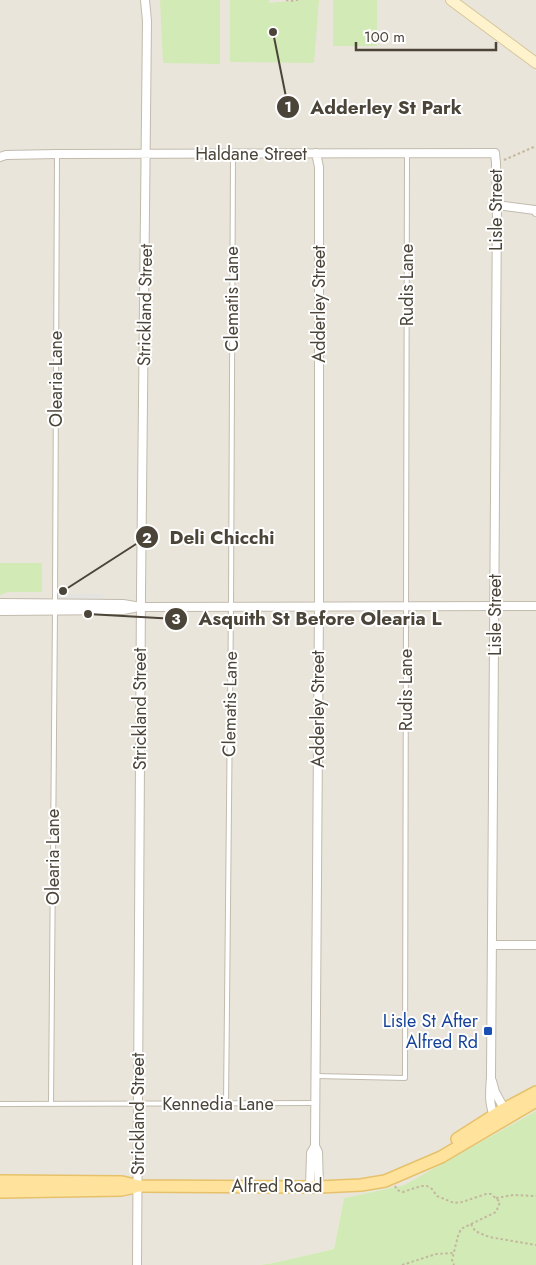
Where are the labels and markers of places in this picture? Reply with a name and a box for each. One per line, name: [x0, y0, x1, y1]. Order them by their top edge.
callout: Adderley St Park: [275, 90, 472, 124]
callout: Deli Chicchi: [135, 520, 285, 554]
callout: Asquith St Before Olearia L: [163, 602, 451, 636]
place label: Lisle St After Alfred Rd: [383, 1008, 479, 1055]
marker: Lisle St After Alfred Rd: [482, 1025, 494, 1037]

